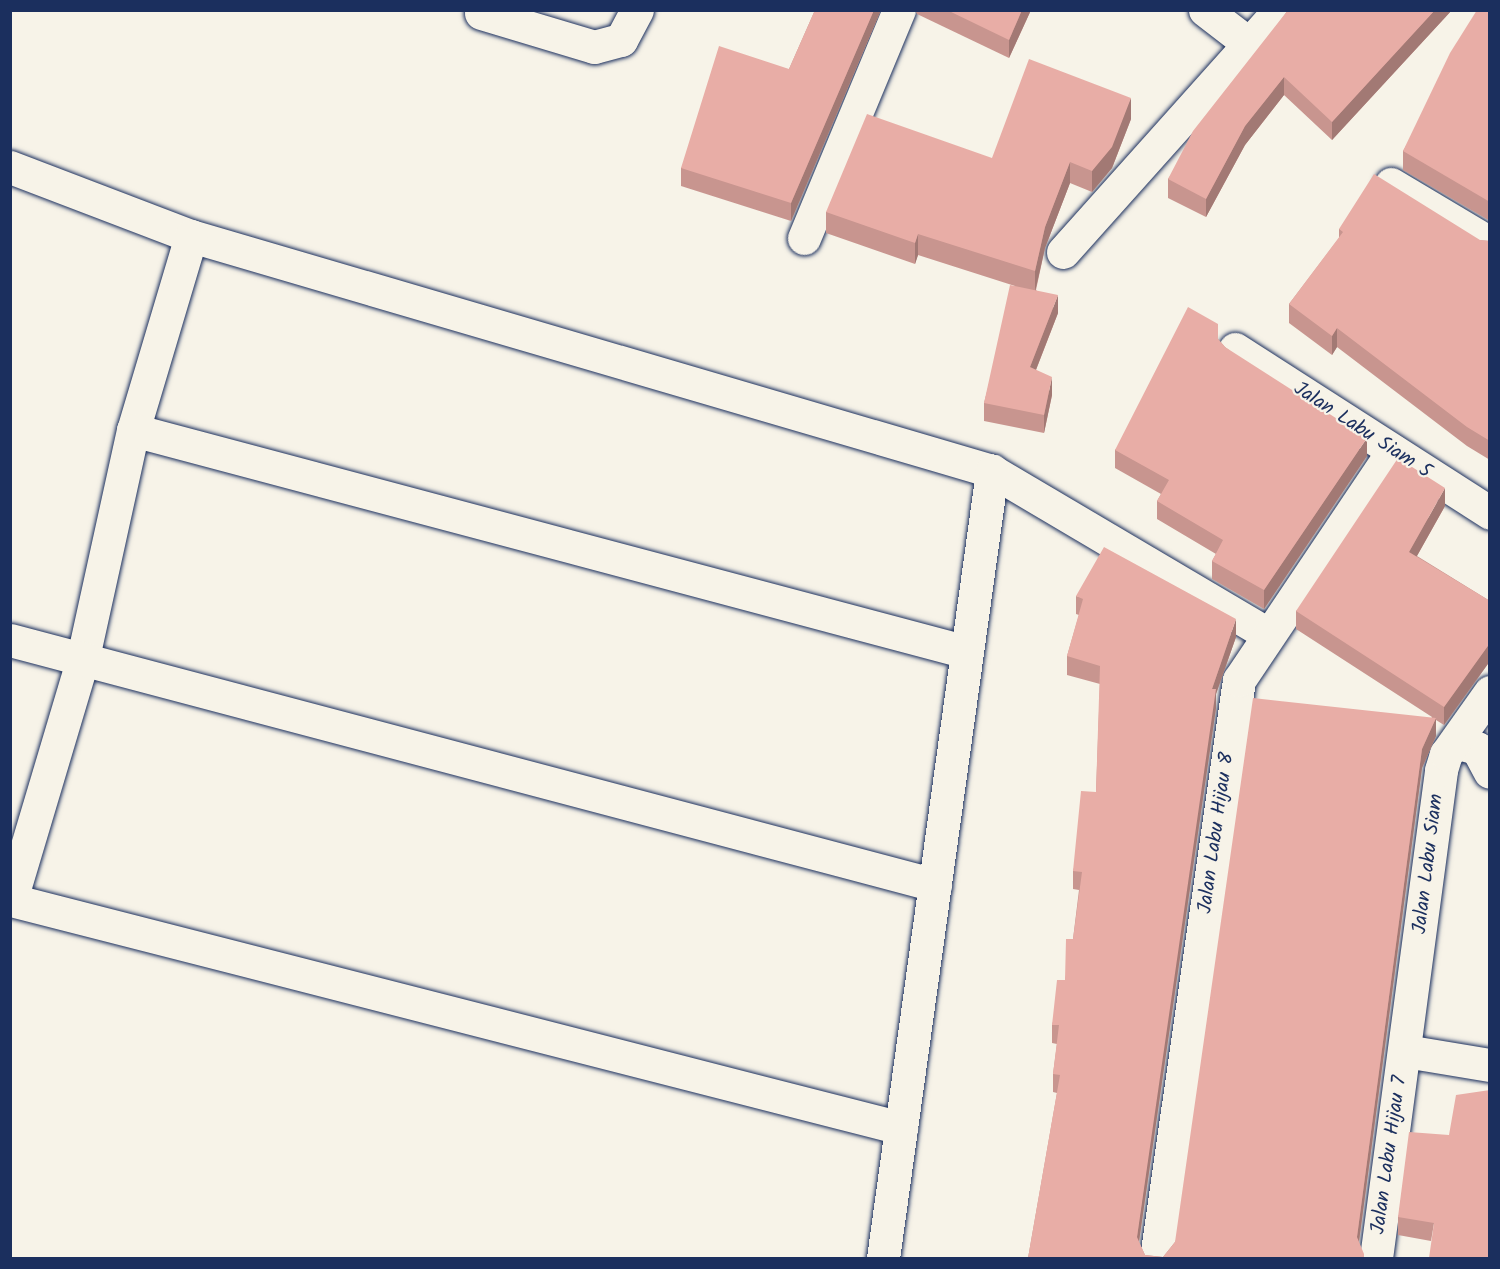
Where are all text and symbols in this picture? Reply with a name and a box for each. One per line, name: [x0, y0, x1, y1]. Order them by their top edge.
street label: Jalan Labu Siam 5: [1289, 377, 1435, 485]
street label: Jalan Labu Hijau 8: [1194, 751, 1240, 915]
street label: Jalan Labu Siam: [1409, 793, 1449, 935]
street label: Jalan Labu Hijau 7: [1367, 1074, 1413, 1236]

